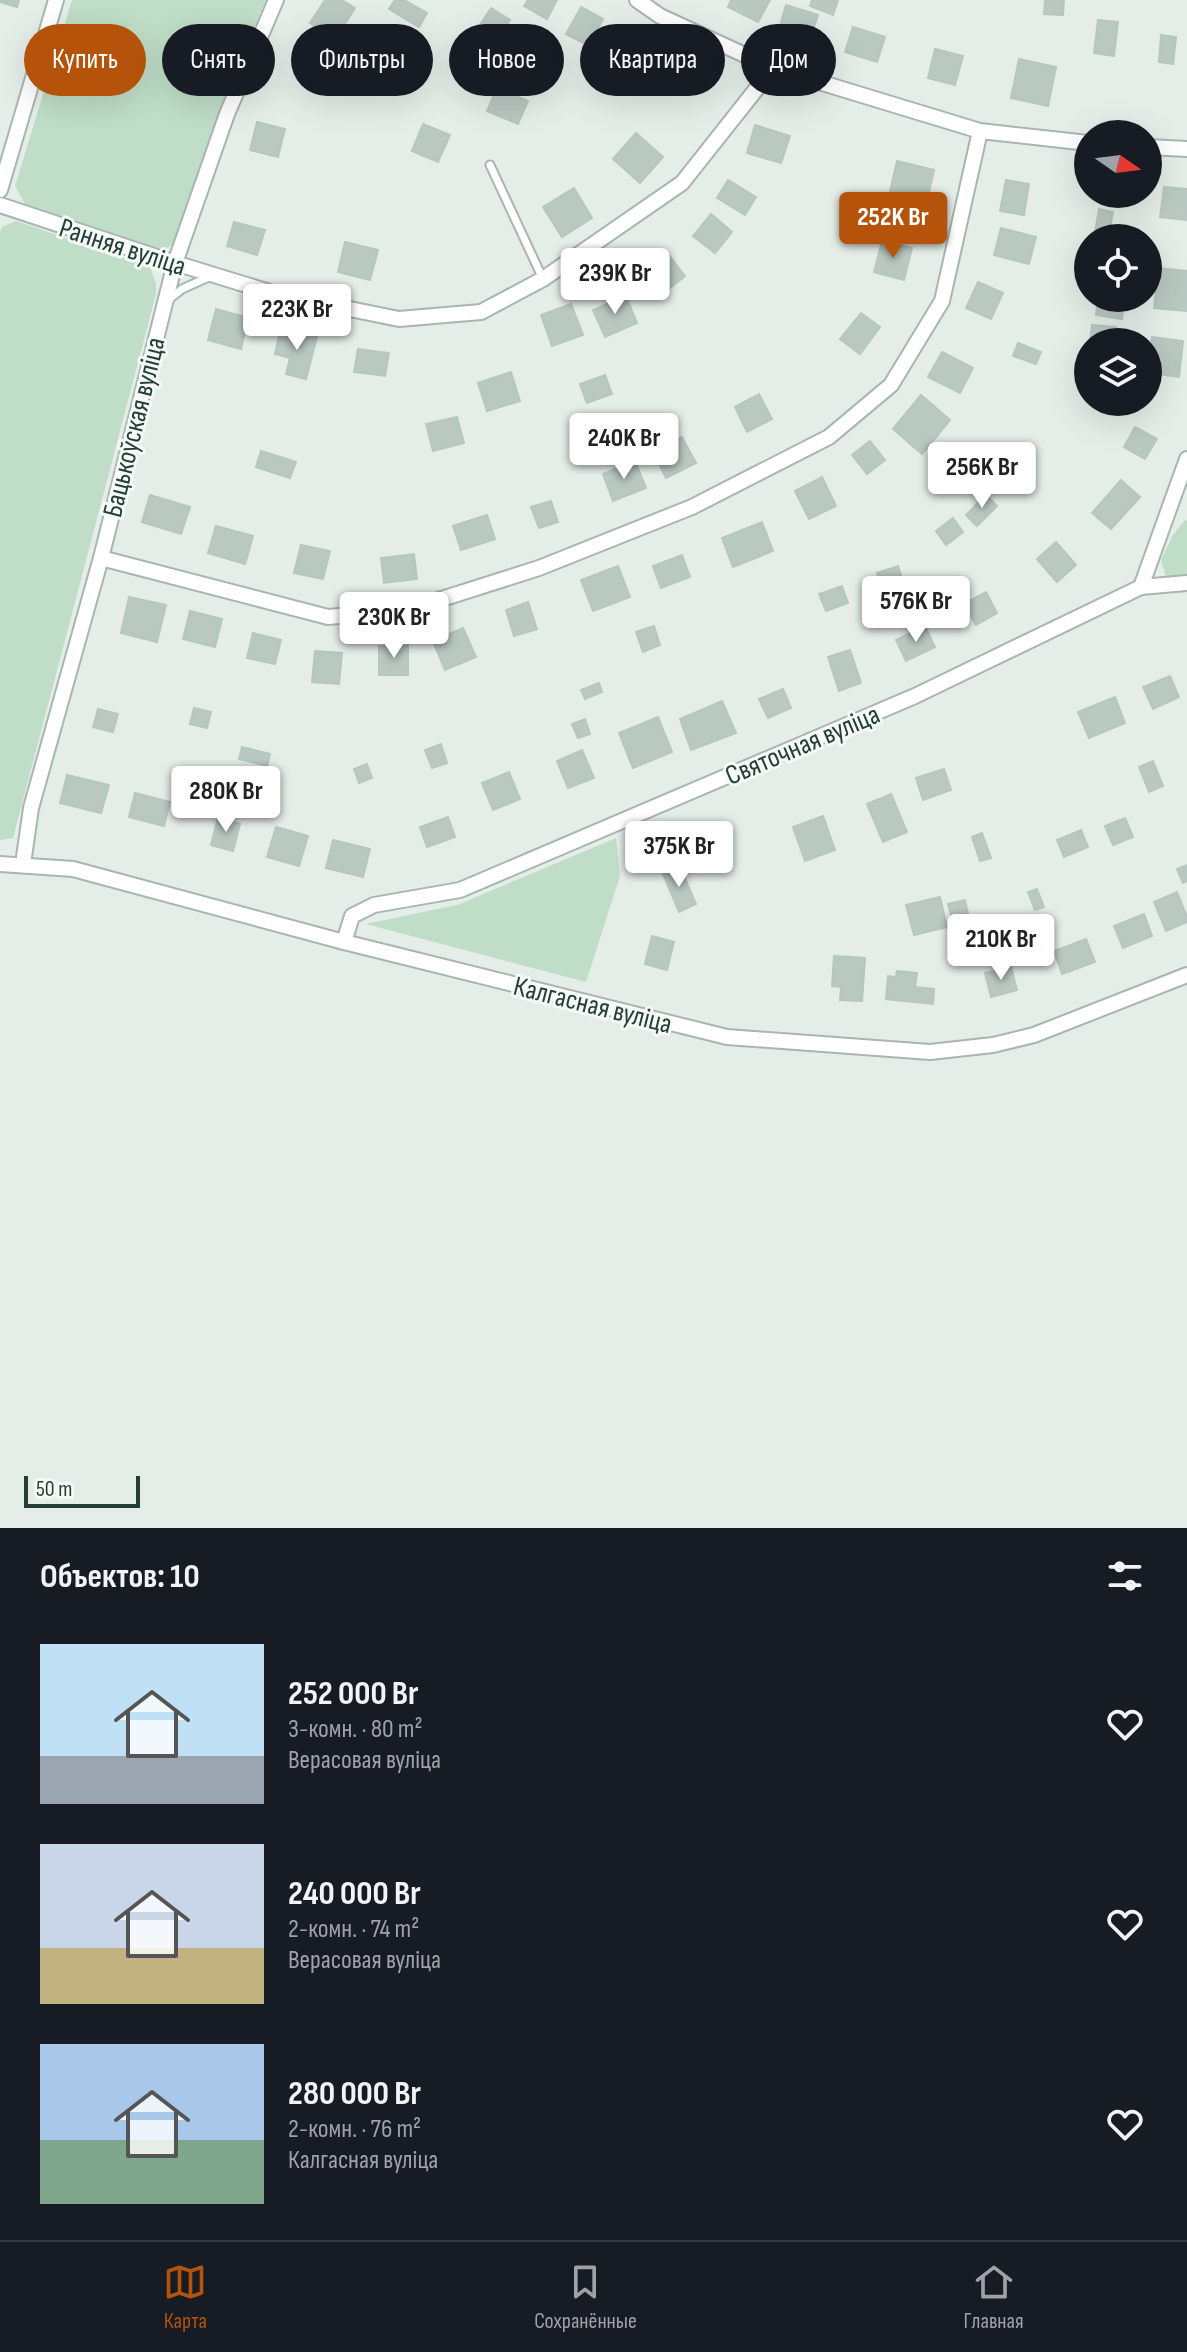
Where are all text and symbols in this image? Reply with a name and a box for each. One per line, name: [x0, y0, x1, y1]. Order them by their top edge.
chip: Купить: [24, 24, 146, 96]
chip: Снять: [162, 24, 275, 96]
chip: Фильтры: [291, 24, 433, 96]
chip: Новое: [449, 24, 564, 96]
chip: Квартира: [580, 24, 725, 96]
chip: Дом: [741, 24, 836, 96]
north arrow: [1074, 120, 1162, 208]
map controls: [1074, 120, 1162, 416]
pin: 252K Br: [819, 192, 967, 260]
text: 252K Br: [857, 202, 929, 233]
street label: Ранняя вуліца: [55, 211, 190, 283]
button: locate: [1074, 224, 1162, 312]
pin: 239K Br: [541, 248, 689, 316]
text: 239K Br: [579, 258, 651, 289]
pin: 223K Br: [223, 284, 371, 352]
text: 223K Br: [261, 294, 333, 325]
button: layers: [1074, 328, 1162, 416]
street label: Бацькоўская вуліца: [96, 334, 173, 521]
pin: 240K Br: [550, 413, 698, 481]
text: 240K Br: [587, 423, 661, 454]
pin: 256K Br: [908, 442, 1056, 510]
text: 256K Br: [946, 452, 1018, 483]
pin: 576K Br: [842, 576, 990, 644]
text: 576K Br: [880, 586, 952, 617]
pin: 230K Br: [320, 592, 468, 660]
text: 230K Br: [358, 602, 430, 633]
street label: Святочная вуліца: [720, 698, 885, 793]
pin: 280K Br: [152, 766, 300, 834]
text: 280K Br: [189, 776, 263, 807]
pin: 375K Br: [605, 821, 753, 889]
text: 375K Br: [643, 831, 715, 862]
pin: 210K Br: [927, 914, 1075, 982]
text: 210K Br: [965, 924, 1037, 955]
street label: Калгасная вуліца: [510, 970, 675, 1041]
scale bar: [24, 1472, 140, 1508]
text: 50 m: [36, 1476, 72, 1503]
icon: filters: [1103, 1554, 1147, 1598]
text: Объектов: 10: [40, 1556, 200, 1597]
text: 252 000 Br: [288, 1673, 419, 1714]
icon: home: [104, 1676, 200, 1772]
icon: heart: [1103, 1702, 1147, 1746]
text: 3-комн. · 80 m²: [288, 1714, 423, 1745]
text: Верасовая вуліца: [288, 1745, 441, 1776]
text: 240 000 Br: [288, 1873, 421, 1914]
icon: home: [104, 1876, 200, 1972]
icon: heart: [1103, 1902, 1147, 1946]
text: 2-комн. · 74 m²: [288, 1914, 419, 1945]
text: Верасовая вуліца: [288, 1945, 441, 1976]
text: 280 000 Br: [288, 2073, 421, 2114]
icon: home: [104, 2076, 200, 2172]
icon: heart: [1103, 2102, 1147, 2146]
text: 2-комн. · 76 m²: [288, 2114, 421, 2145]
text: Калгасная вуліца: [288, 2145, 438, 2176]
tab: Карта: [163, 2260, 207, 2335]
tab: Сохранённые: [534, 2260, 637, 2335]
tab: Главная: [964, 2260, 1024, 2335]

